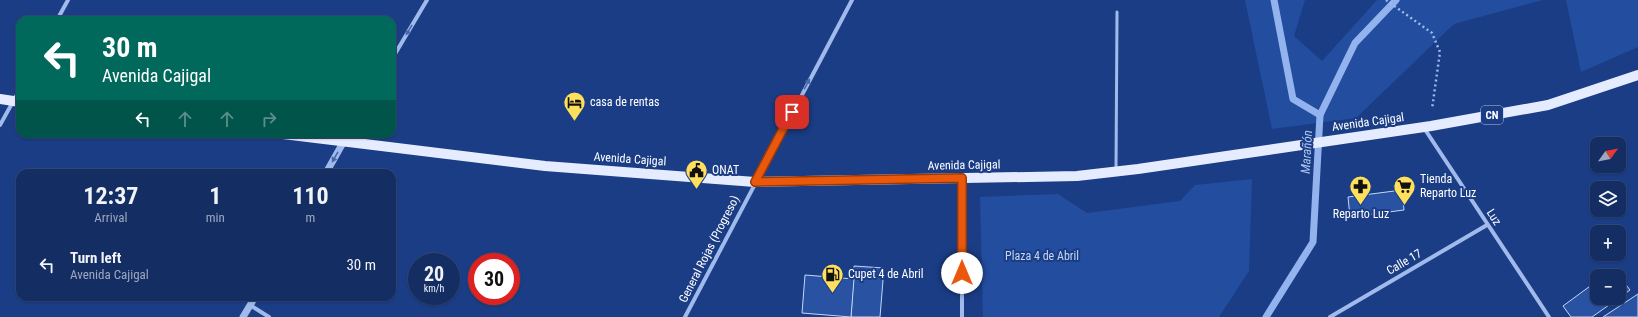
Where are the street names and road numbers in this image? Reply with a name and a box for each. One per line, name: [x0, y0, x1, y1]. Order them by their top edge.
road number: CN: [1481, 106, 1503, 124]
street label: Avenida Cajigal: [1331, 110, 1405, 134]
street label: Avenida Cajigal: [593, 149, 667, 169]
street label: Avenida Cajigal: [928, 157, 1000, 173]
street label: General Rojas (Progreso): [676, 193, 742, 305]
street label: Luz: [1484, 206, 1504, 228]
street label: Calle 17: [1384, 246, 1424, 278]

